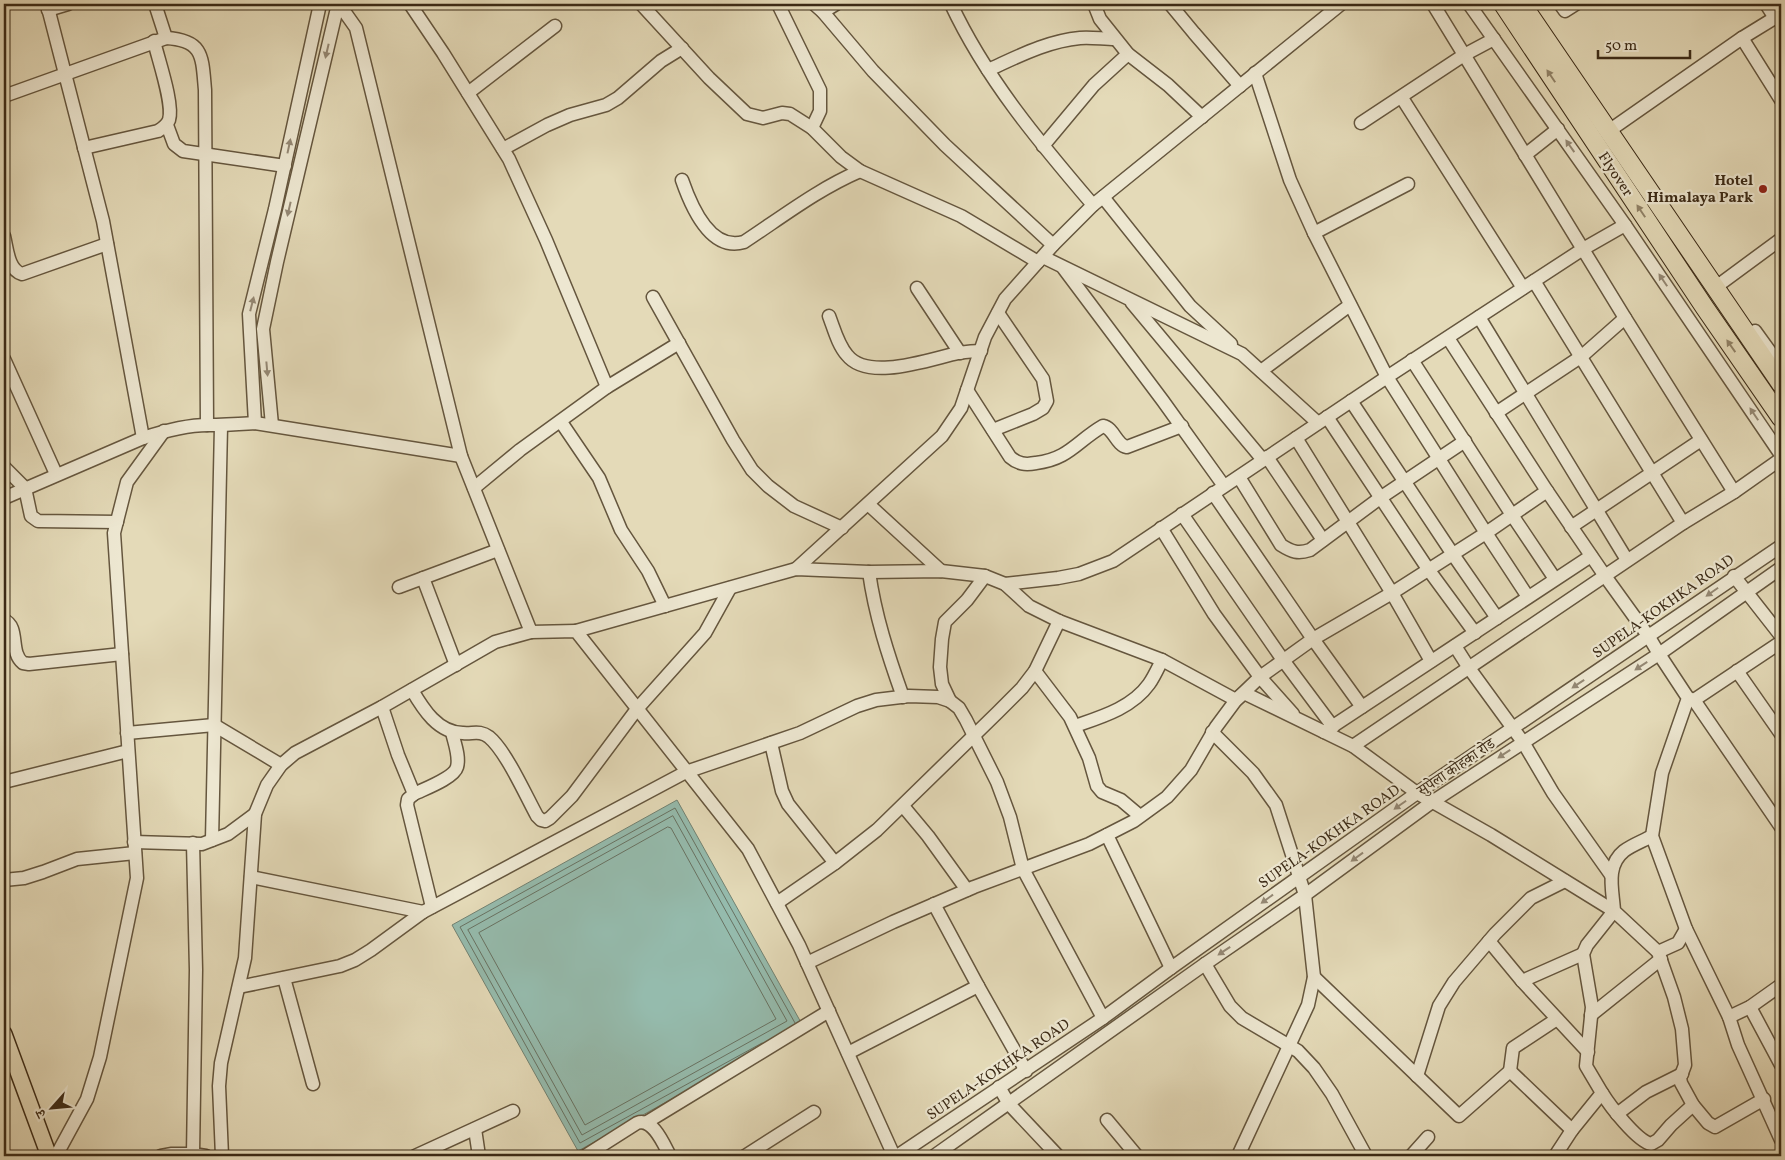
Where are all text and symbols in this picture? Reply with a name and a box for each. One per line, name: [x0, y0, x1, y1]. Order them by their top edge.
scale bar: [1598, 28, 1690, 60]
text: 50 m: [1605, 36, 1637, 57]
one-way arrow: [323, 44, 331, 59]
one-way arrow: [1546, 69, 1555, 83]
one-way arrow: [285, 139, 293, 154]
one-way arrow: [1565, 140, 1575, 153]
street label: Flyover: [1592, 148, 1637, 201]
place label: Hotel Himalaya Park: [1647, 171, 1753, 209]
marker: Hotel Himalaya Park: [1757, 183, 1769, 195]
one-way arrow: [285, 202, 293, 217]
one-way arrow: [1636, 205, 1645, 218]
one-way arrow: [1658, 273, 1667, 287]
one-way arrow: [248, 297, 256, 312]
one-way arrow: [1726, 339, 1736, 353]
one-way arrow: [263, 361, 271, 377]
one-way arrow: [1749, 408, 1759, 421]
street label: SUPELA-KOKHKA ROAD: [1589, 550, 1739, 664]
one-way arrow: [1705, 587, 1718, 597]
one-way arrow: [1634, 661, 1647, 671]
one-way arrow: [1571, 679, 1585, 689]
street label: सुपेला कोहका रोड: [1413, 734, 1501, 803]
one-way arrow: [1498, 749, 1511, 759]
street label: SUPELA-KOKHKA ROAD: [1255, 780, 1405, 894]
one-way arrow: [1393, 800, 1407, 810]
one-way arrow: [1350, 852, 1363, 862]
one-way arrow: [1260, 894, 1274, 904]
one-way arrow: [1217, 946, 1230, 955]
street label: SUPELA-KOKHKA ROAD: [923, 1014, 1075, 1126]
north arrow: [28, 1082, 78, 1132]
text: उ: [31, 1105, 52, 1122]

